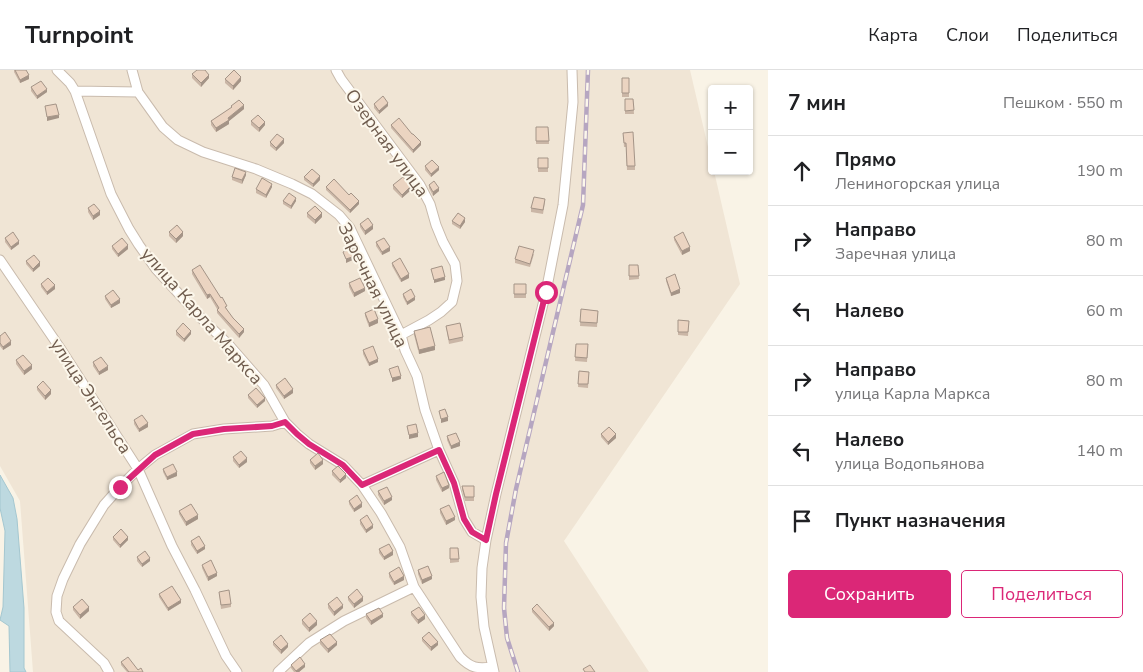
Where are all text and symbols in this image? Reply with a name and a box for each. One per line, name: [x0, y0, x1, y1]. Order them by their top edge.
text: Turnpoint: [25, 19, 133, 51]
text: Карта: [868, 23, 918, 47]
text: Слои: [946, 23, 989, 47]
text: Поделиться: [1017, 23, 1118, 47]
street label: Озерная улица: [340, 84, 434, 202]
map controls: [708, 85, 753, 175]
button: +: [708, 85, 753, 130]
text: 7 мин: [788, 89, 846, 117]
text: Пешком · 550 m: [1003, 92, 1123, 114]
button: −: [708, 130, 753, 175]
text: Прямо: [835, 147, 896, 173]
icon: ahead: [788, 157, 816, 185]
text: 190 m: [1076, 160, 1123, 182]
text: Лениногорская улица: [835, 173, 1000, 195]
text: Направо: [835, 217, 916, 243]
street label: Заречная улица: [332, 218, 414, 352]
icon: right: [788, 227, 816, 255]
text: 80 m: [1086, 230, 1123, 252]
street label: улица Карла Маркса: [136, 242, 268, 390]
text: Заречная улица: [835, 243, 956, 265]
route start: [535, 281, 558, 304]
icon: left: [788, 297, 816, 325]
text: Налево: [835, 298, 904, 324]
text: 60 m: [1086, 300, 1123, 322]
street label: улица Энгельса: [45, 334, 137, 458]
text: Направо: [835, 357, 916, 383]
icon: right: [788, 367, 816, 395]
text: 80 m: [1086, 370, 1123, 392]
text: улица Карла Маркса: [835, 383, 990, 405]
text: Налево: [835, 427, 904, 453]
icon: left: [788, 437, 816, 465]
text: 140 m: [1076, 440, 1123, 462]
text: улица Водопьянова: [835, 453, 985, 475]
route end: [109, 476, 132, 499]
icon: arrive: [788, 507, 816, 535]
text: Пункт назначения: [835, 508, 1006, 534]
button: Сохранить: [788, 570, 951, 618]
button: Поделиться: [961, 570, 1123, 618]

